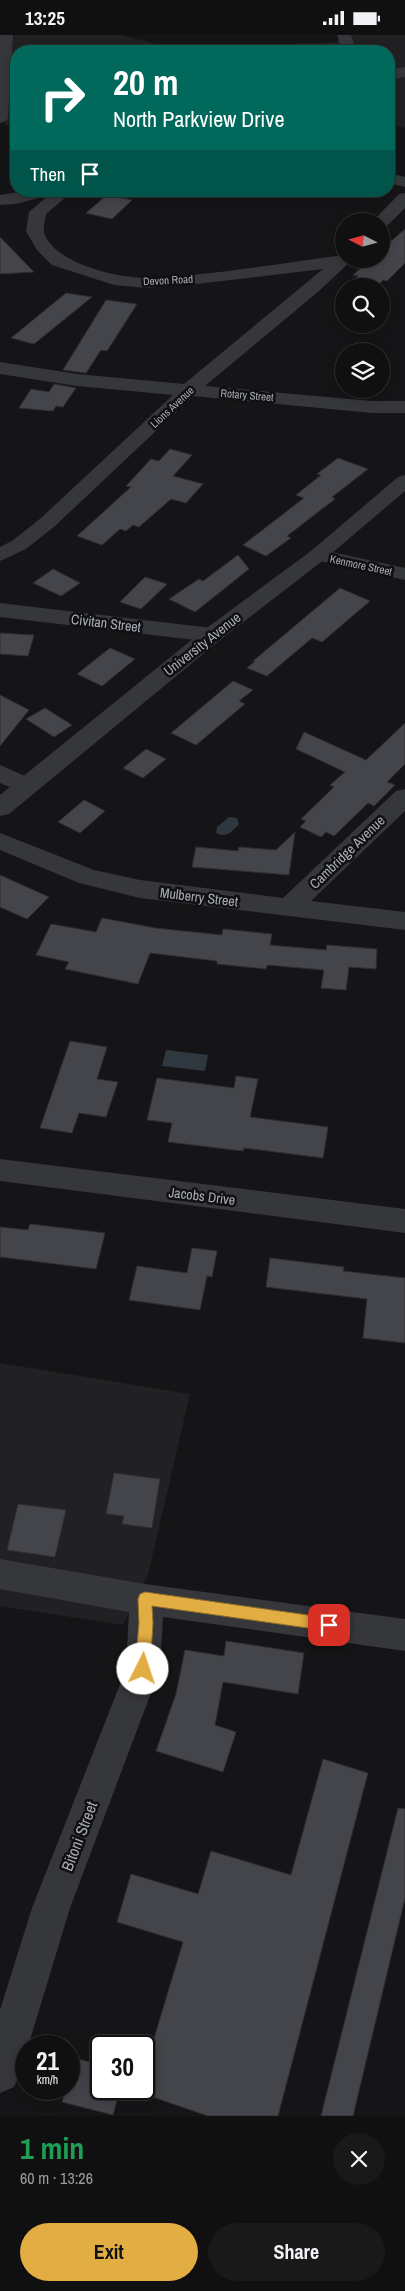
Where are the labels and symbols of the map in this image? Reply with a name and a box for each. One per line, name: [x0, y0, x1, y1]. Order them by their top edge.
north arrow: [335, 213, 390, 267]
street label: Devon Road: [143, 272, 193, 288]
street label: Lions Avenue: [147, 383, 197, 431]
street label: Rotary Street: [220, 386, 275, 404]
street label: Kenmore Street: [329, 552, 394, 579]
street label: University Avenue: [160, 608, 244, 680]
street label: Civitan Street: [70, 610, 142, 636]
street label: Cambridge Avenue: [305, 811, 389, 893]
street label: Mulberry Street: [159, 883, 239, 911]
street label: Jacobs Drive: [168, 1183, 236, 1209]
pin: [308, 1604, 350, 1646]
position arrow: [116, 1642, 168, 1694]
street label: Bitoni Street: [56, 1798, 102, 1874]
speed limit sign: 30: [90, 2035, 155, 2100]

